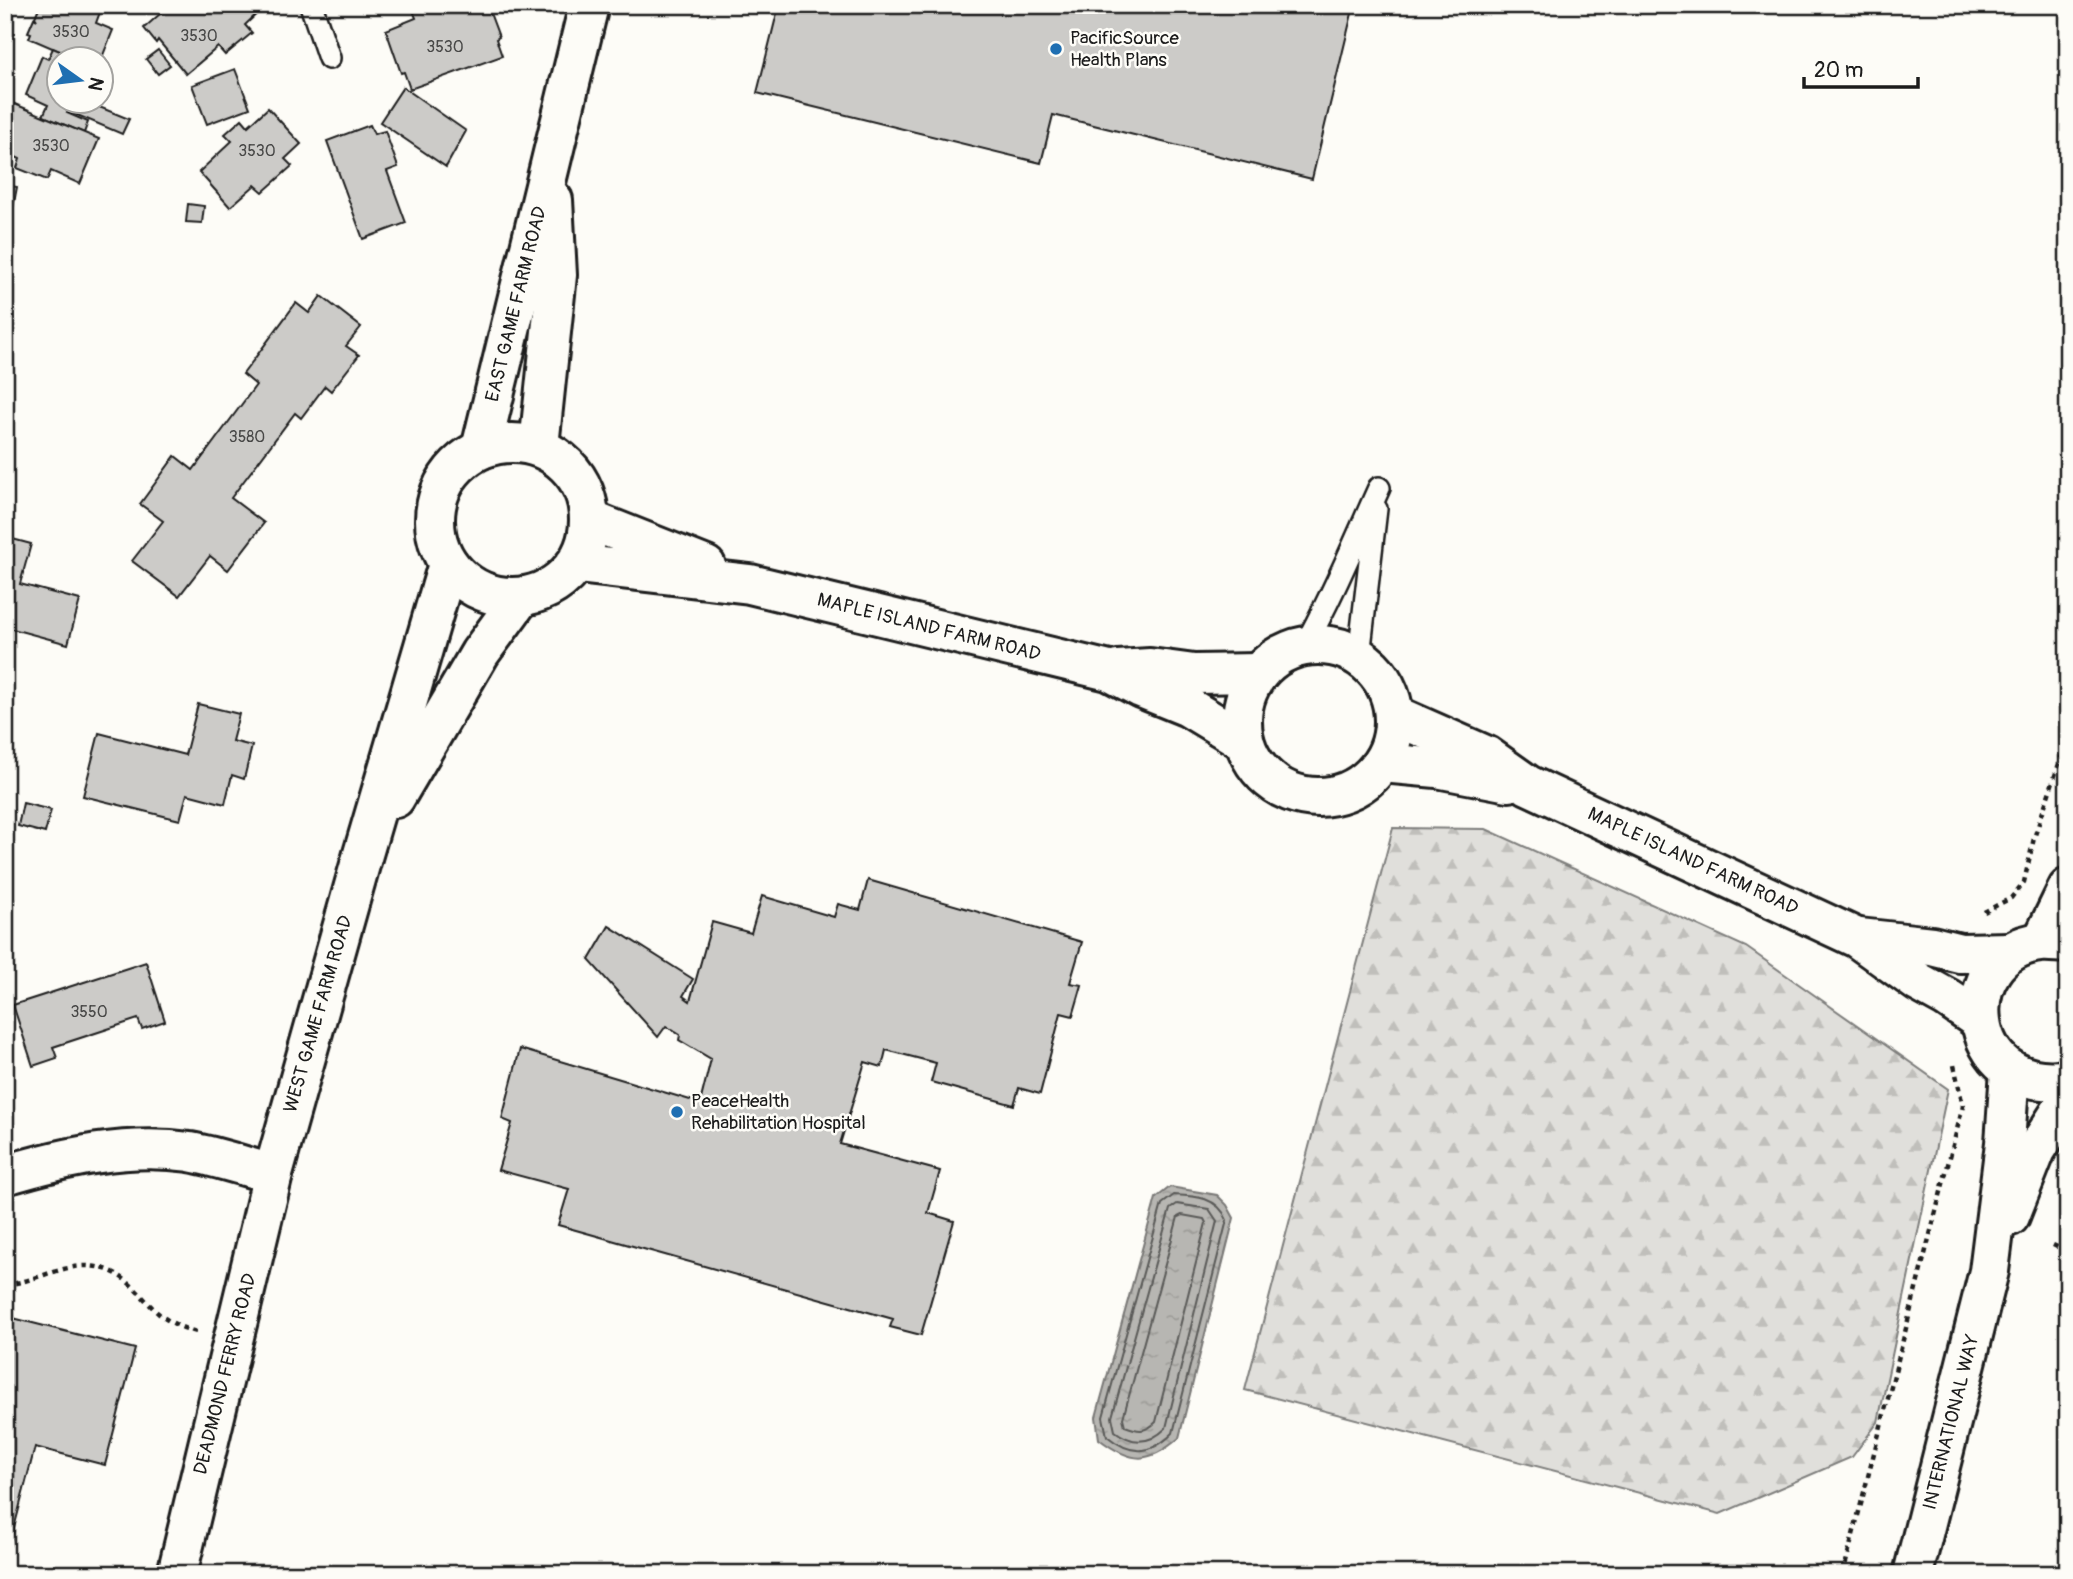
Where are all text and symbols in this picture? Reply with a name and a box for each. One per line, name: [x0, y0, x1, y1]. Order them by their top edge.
house number: 3530: [52, 22, 90, 42]
house number: 3530: [180, 26, 218, 46]
place label: PacificSource Health Plans: [1070, 26, 1180, 72]
house number: 3530: [426, 37, 464, 57]
marker: PacificSource Health Plans: [1048, 41, 1064, 57]
north arrow: [46, 46, 116, 116]
scale bar: [1804, 46, 1917, 90]
text: 20 m: [1814, 57, 1863, 84]
text: N: [82, 75, 109, 93]
house number: 3530: [32, 136, 70, 156]
house number: 3530: [238, 141, 276, 161]
street label: EAST GAME FARM ROAD: [480, 204, 552, 404]
house number: 3580: [229, 427, 265, 447]
street label: MAPLE ISLAND FARM ROAD: [815, 588, 1043, 666]
street label: MAPLE ISLAND FARM ROAD: [1584, 802, 1802, 920]
street label: WEST GAME FARM ROAD: [278, 912, 358, 1116]
house number: 3550: [70, 1002, 108, 1022]
place label: PeaceHealth Rehabilitation Hospital: [691, 1089, 866, 1135]
marker: PeaceHealth Rehabilitation Hospital: [669, 1104, 685, 1120]
street label: DEADMOND FERRY ROAD: [188, 1271, 262, 1477]
street label: INTERNATIONAL WAY: [1918, 1332, 1984, 1512]

